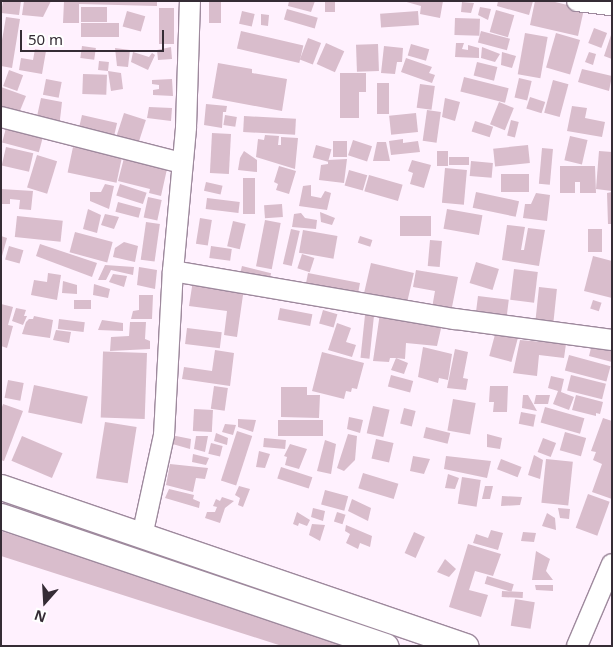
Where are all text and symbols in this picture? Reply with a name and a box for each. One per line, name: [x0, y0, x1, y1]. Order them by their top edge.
scale bar: [22, 20, 166, 52]
text: 50 m: [28, 29, 63, 49]
north arrow: [20, 577, 70, 627]
text: N: [31, 606, 48, 627]

